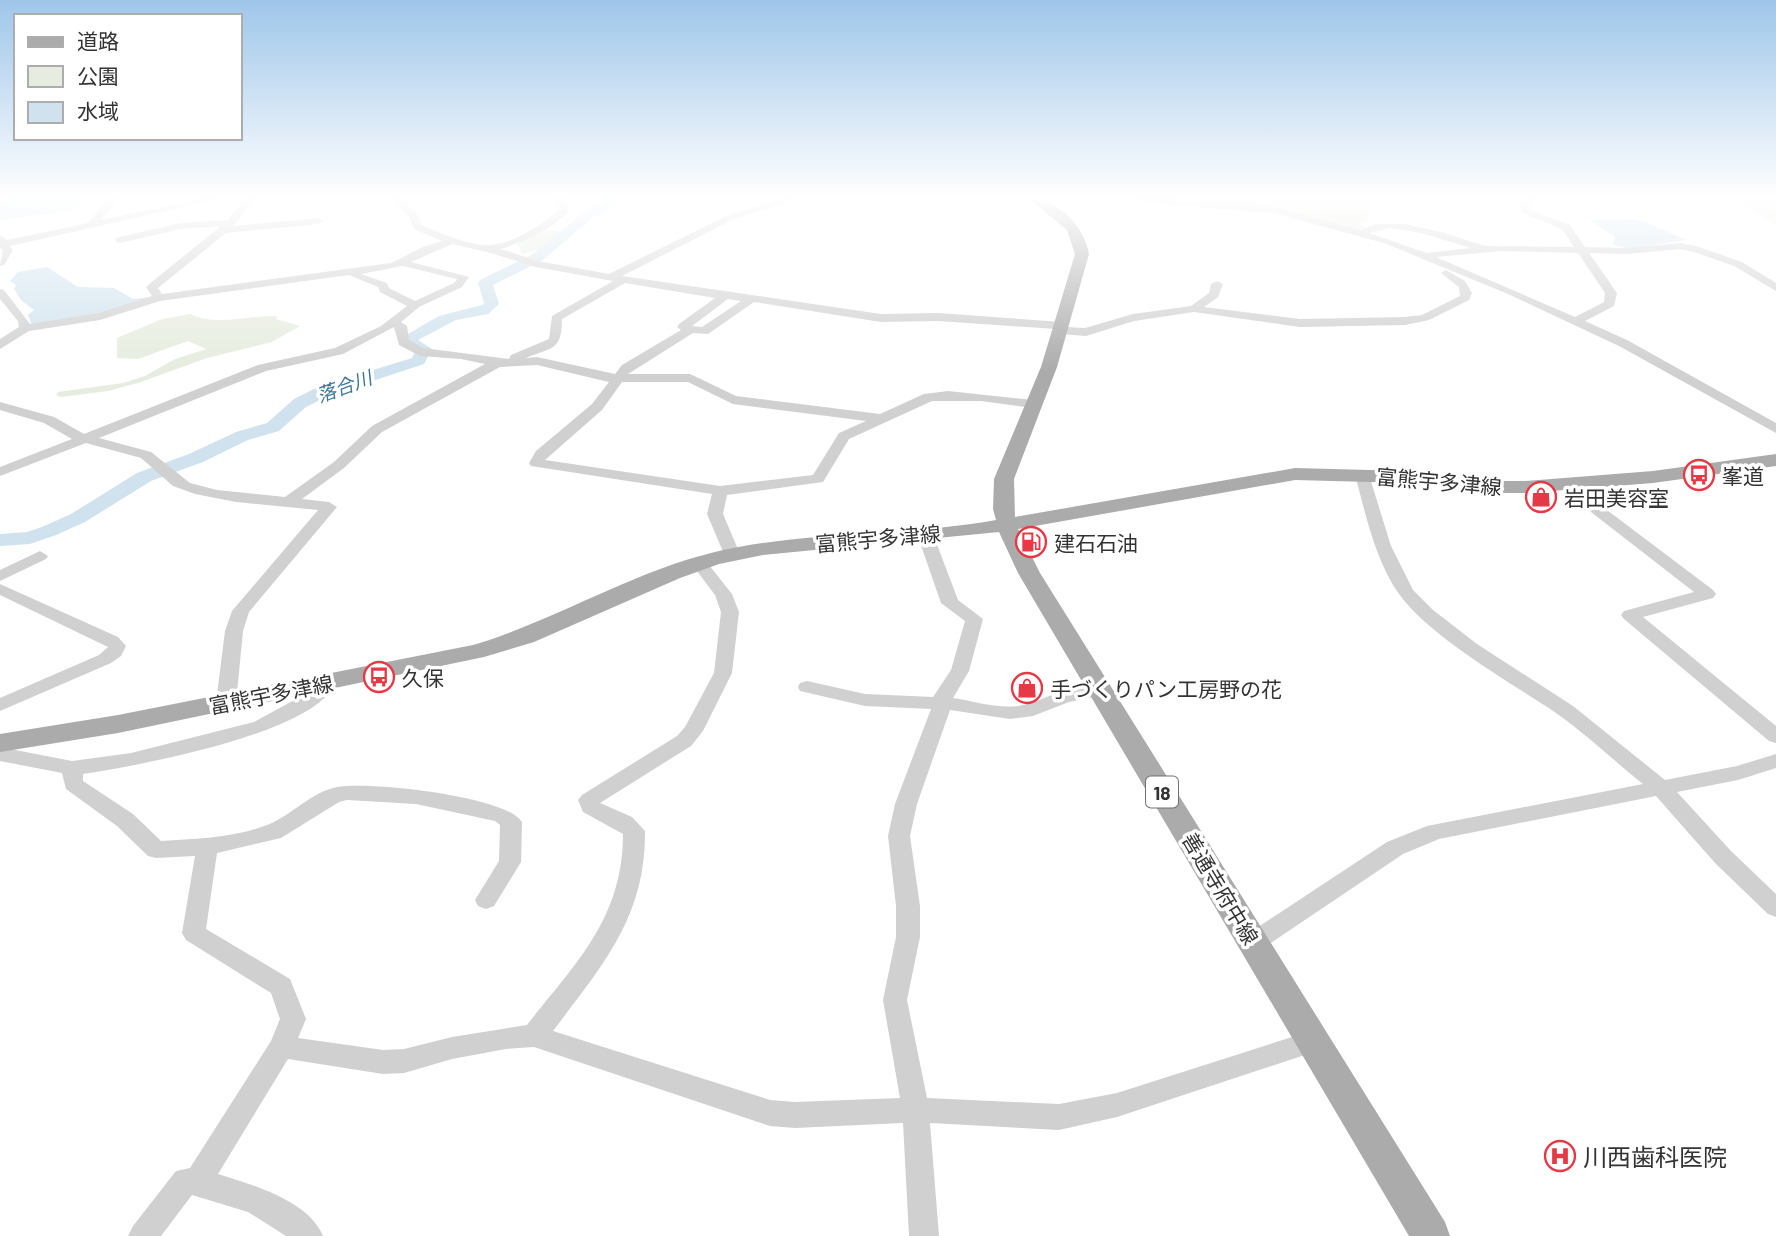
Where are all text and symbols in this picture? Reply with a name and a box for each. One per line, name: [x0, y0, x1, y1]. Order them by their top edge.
legend: [14, 14, 242, 140]
text: 道路: [77, 28, 119, 53]
text: 公園: [77, 63, 119, 88]
text: 水域: [77, 98, 119, 123]
water label: 落合川: [313, 365, 377, 407]
bus stop icon: 峯道: [1682, 458, 1716, 492]
street label: 富熊宇多津線: [1375, 463, 1503, 499]
place label: 峯道: [1722, 463, 1764, 488]
shop icon: 岩田美容室: [1524, 480, 1558, 514]
place label: 岩田美容室: [1564, 485, 1669, 510]
street label: 富熊宇多津線: [814, 520, 942, 556]
fuel station icon: 建石石油: [1014, 525, 1048, 559]
place label: 建石石油: [1054, 530, 1138, 555]
bus stop icon: 久保: [362, 660, 396, 694]
place label: 久保: [402, 665, 444, 690]
street label: 富熊宇多津線: [207, 670, 335, 718]
shop icon: 手づくりパン工房野の花: [1010, 671, 1044, 705]
place label: 手づくりパン工房野の花: [1050, 676, 1282, 701]
road number: 18: [1146, 776, 1178, 807]
street label: 善通寺府中線: [1178, 828, 1264, 948]
hospital icon: 川西歯科医院: [1543, 1139, 1577, 1173]
place label: 川西歯科医院: [1583, 1142, 1727, 1171]

